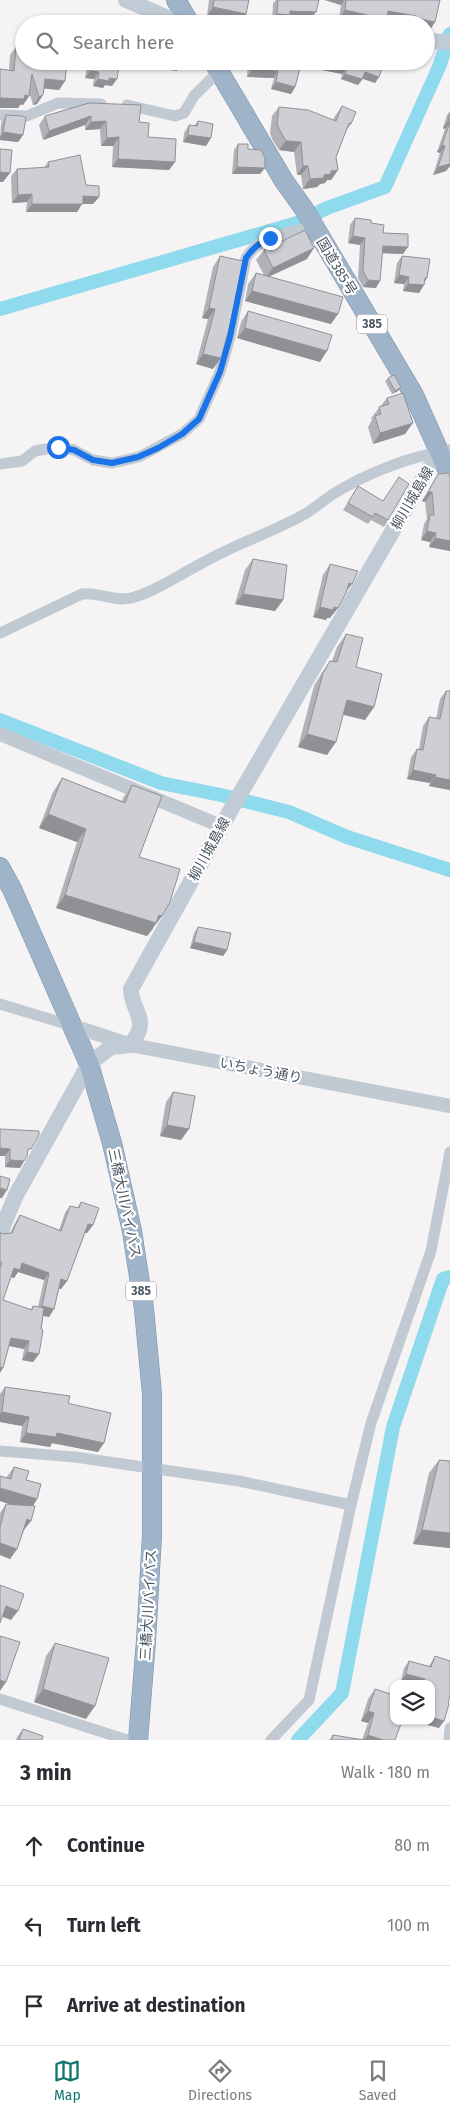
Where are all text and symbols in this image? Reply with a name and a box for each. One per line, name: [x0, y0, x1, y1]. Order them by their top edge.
search box: [15, 15, 435, 70]
icon: search: [33, 29, 61, 57]
text: Search here: [73, 31, 174, 54]
route end: [259, 227, 282, 250]
street label: 国道385号: [313, 235, 360, 298]
road number: 385: [357, 314, 387, 334]
route start: [47, 436, 70, 459]
street label: 柳川城島線: [388, 464, 437, 533]
street label: 柳川城島線: [185, 815, 234, 884]
street label: いちょう通り: [218, 1054, 304, 1087]
street label: 三橋大川バイパス: [105, 1147, 144, 1260]
road number: 385: [126, 1282, 156, 1300]
street label: 三橋大川バイパス: [137, 1549, 160, 1661]
map controls: [390, 1680, 435, 1725]
button: layers: [390, 1680, 435, 1725]
text: 3 min: [20, 1760, 72, 1786]
text: Walk · 180 m: [341, 1763, 430, 1782]
icon: ahead: [20, 1832, 48, 1860]
text: Continue: [67, 1834, 145, 1857]
text: 80 m: [394, 1836, 430, 1855]
icon: left: [20, 1912, 48, 1940]
text: Turn left: [67, 1914, 141, 1937]
text: 100 m: [387, 1916, 430, 1935]
icon: arrive: [20, 1992, 48, 2020]
text: Arrive at destination: [67, 1994, 246, 2017]
tab: Map: [53, 2057, 81, 2104]
tab: Directions: [188, 2057, 252, 2104]
tab: Saved: [359, 2057, 397, 2104]

